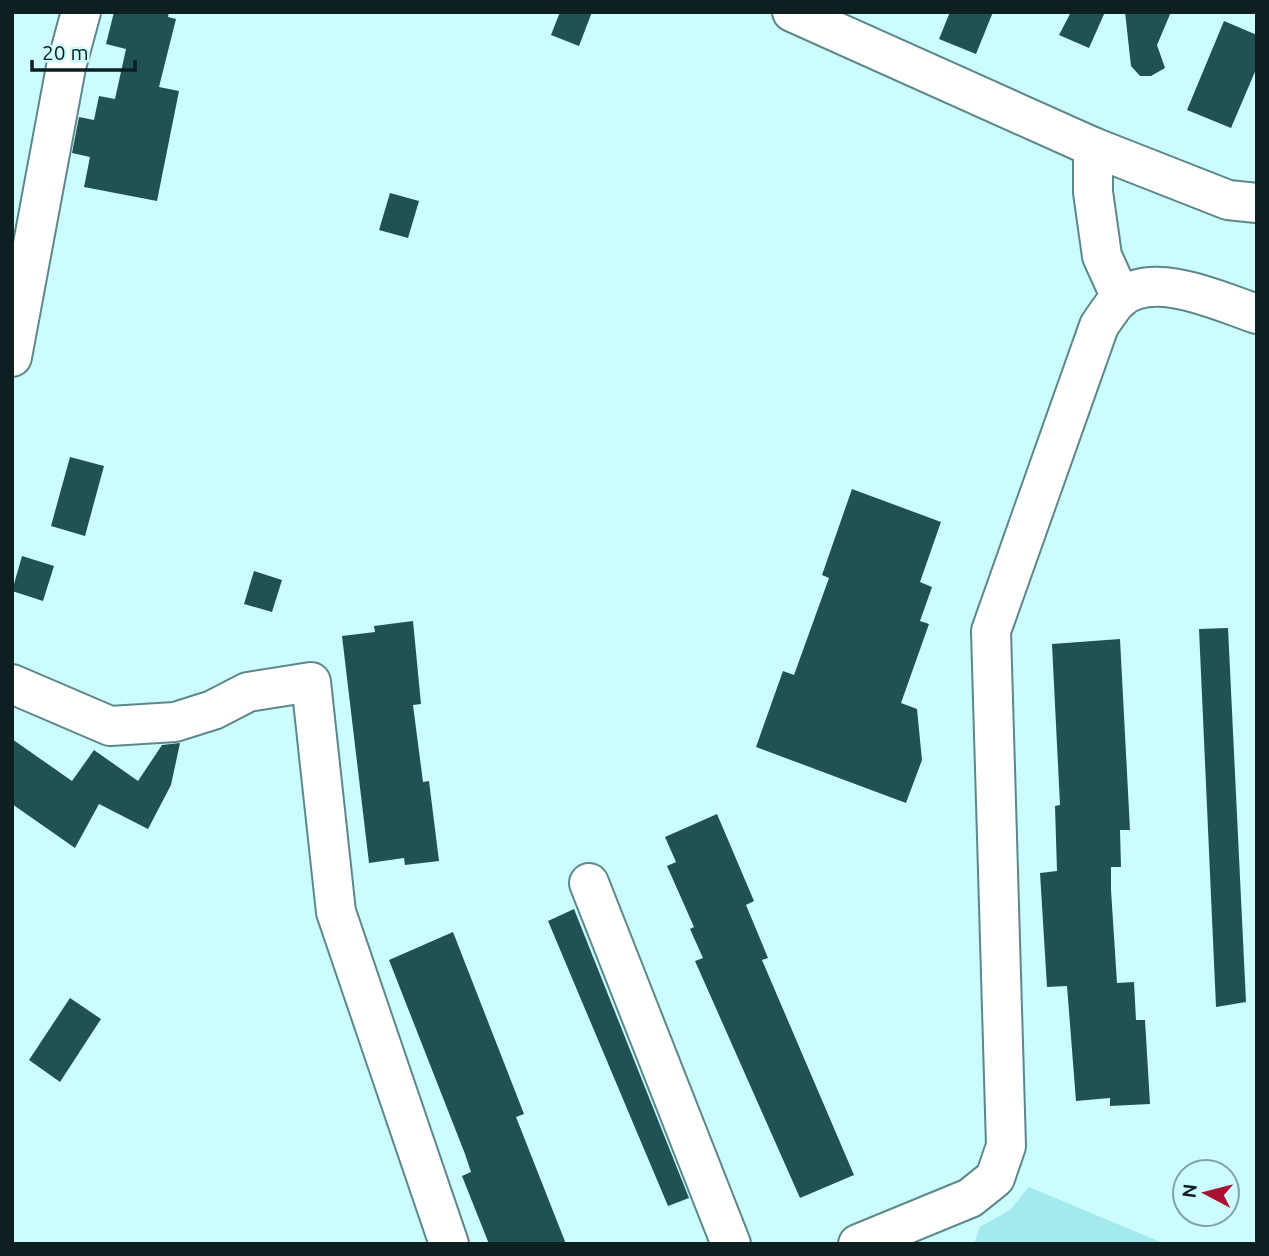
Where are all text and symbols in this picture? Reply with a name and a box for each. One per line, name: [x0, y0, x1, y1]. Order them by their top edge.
scale bar: [32, 28, 135, 72]
text: 20 m: [42, 40, 89, 64]
north arrow: [1171, 1158, 1241, 1228]
text: N: [1177, 1183, 1201, 1199]

